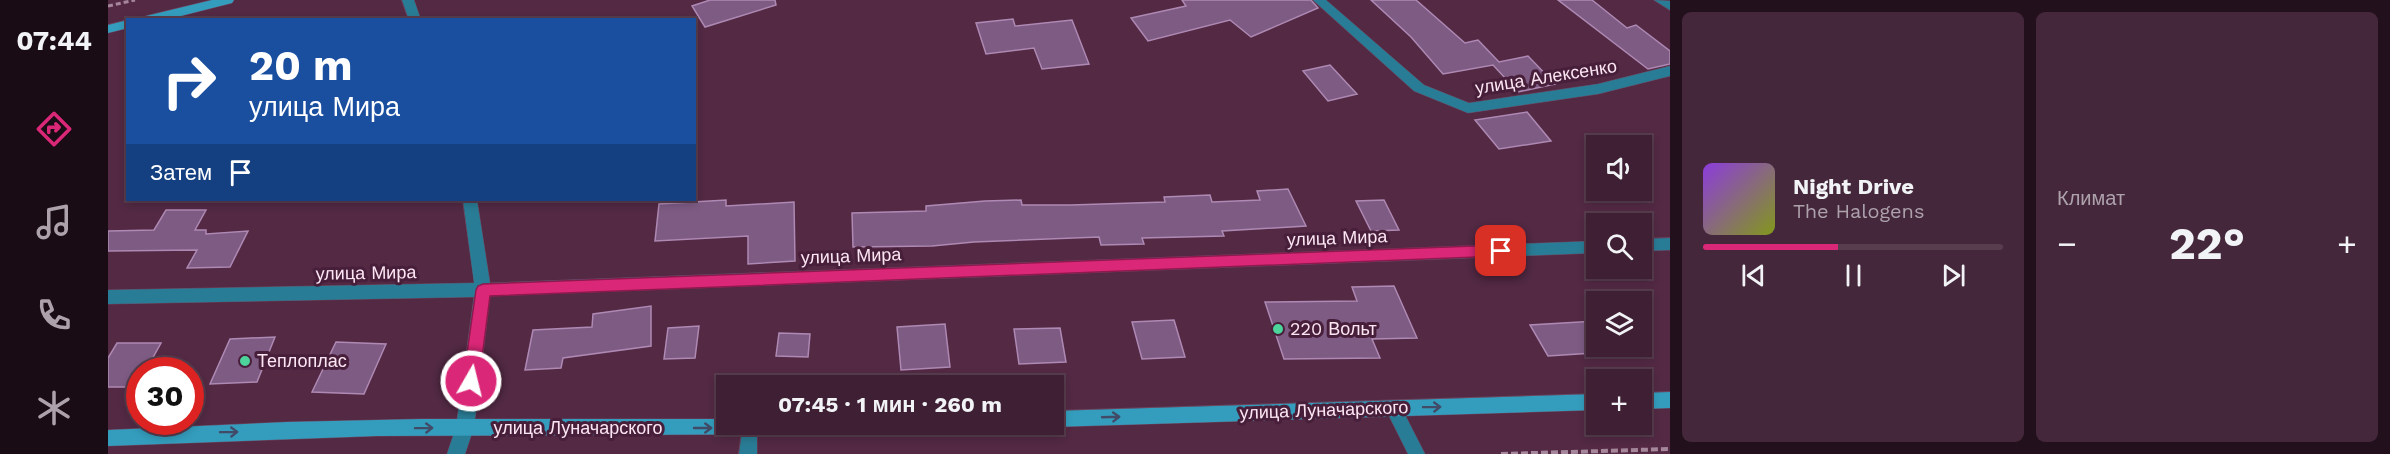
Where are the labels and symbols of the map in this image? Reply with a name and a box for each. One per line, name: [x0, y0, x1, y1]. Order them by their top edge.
street label: улица Алексенко: [1474, 55, 1618, 98]
street label: улица Мира: [1286, 225, 1389, 250]
pin: [1475, 225, 1526, 276]
street label: улица Мира: [800, 243, 903, 268]
street label: улица Мира: [315, 261, 417, 284]
place label: 220 Вольт: [1290, 318, 1377, 339]
marker: 220 Вольт: [1271, 322, 1285, 336]
position arrow: [439, 349, 503, 413]
place label: Теплоплас: [257, 350, 347, 371]
marker: Теплоплас: [238, 354, 252, 368]
speed limit sign: 30: [126, 357, 204, 435]
street label: улица Луначарского: [1239, 396, 1409, 423]
one-way arrow: [1422, 401, 1442, 412]
one-way arrow: [1101, 411, 1121, 422]
street label: улица Луначарского: [494, 417, 662, 438]
one-way arrow: [414, 422, 434, 433]
one-way arrow: [693, 422, 713, 434]
one-way arrow: [219, 426, 239, 438]

